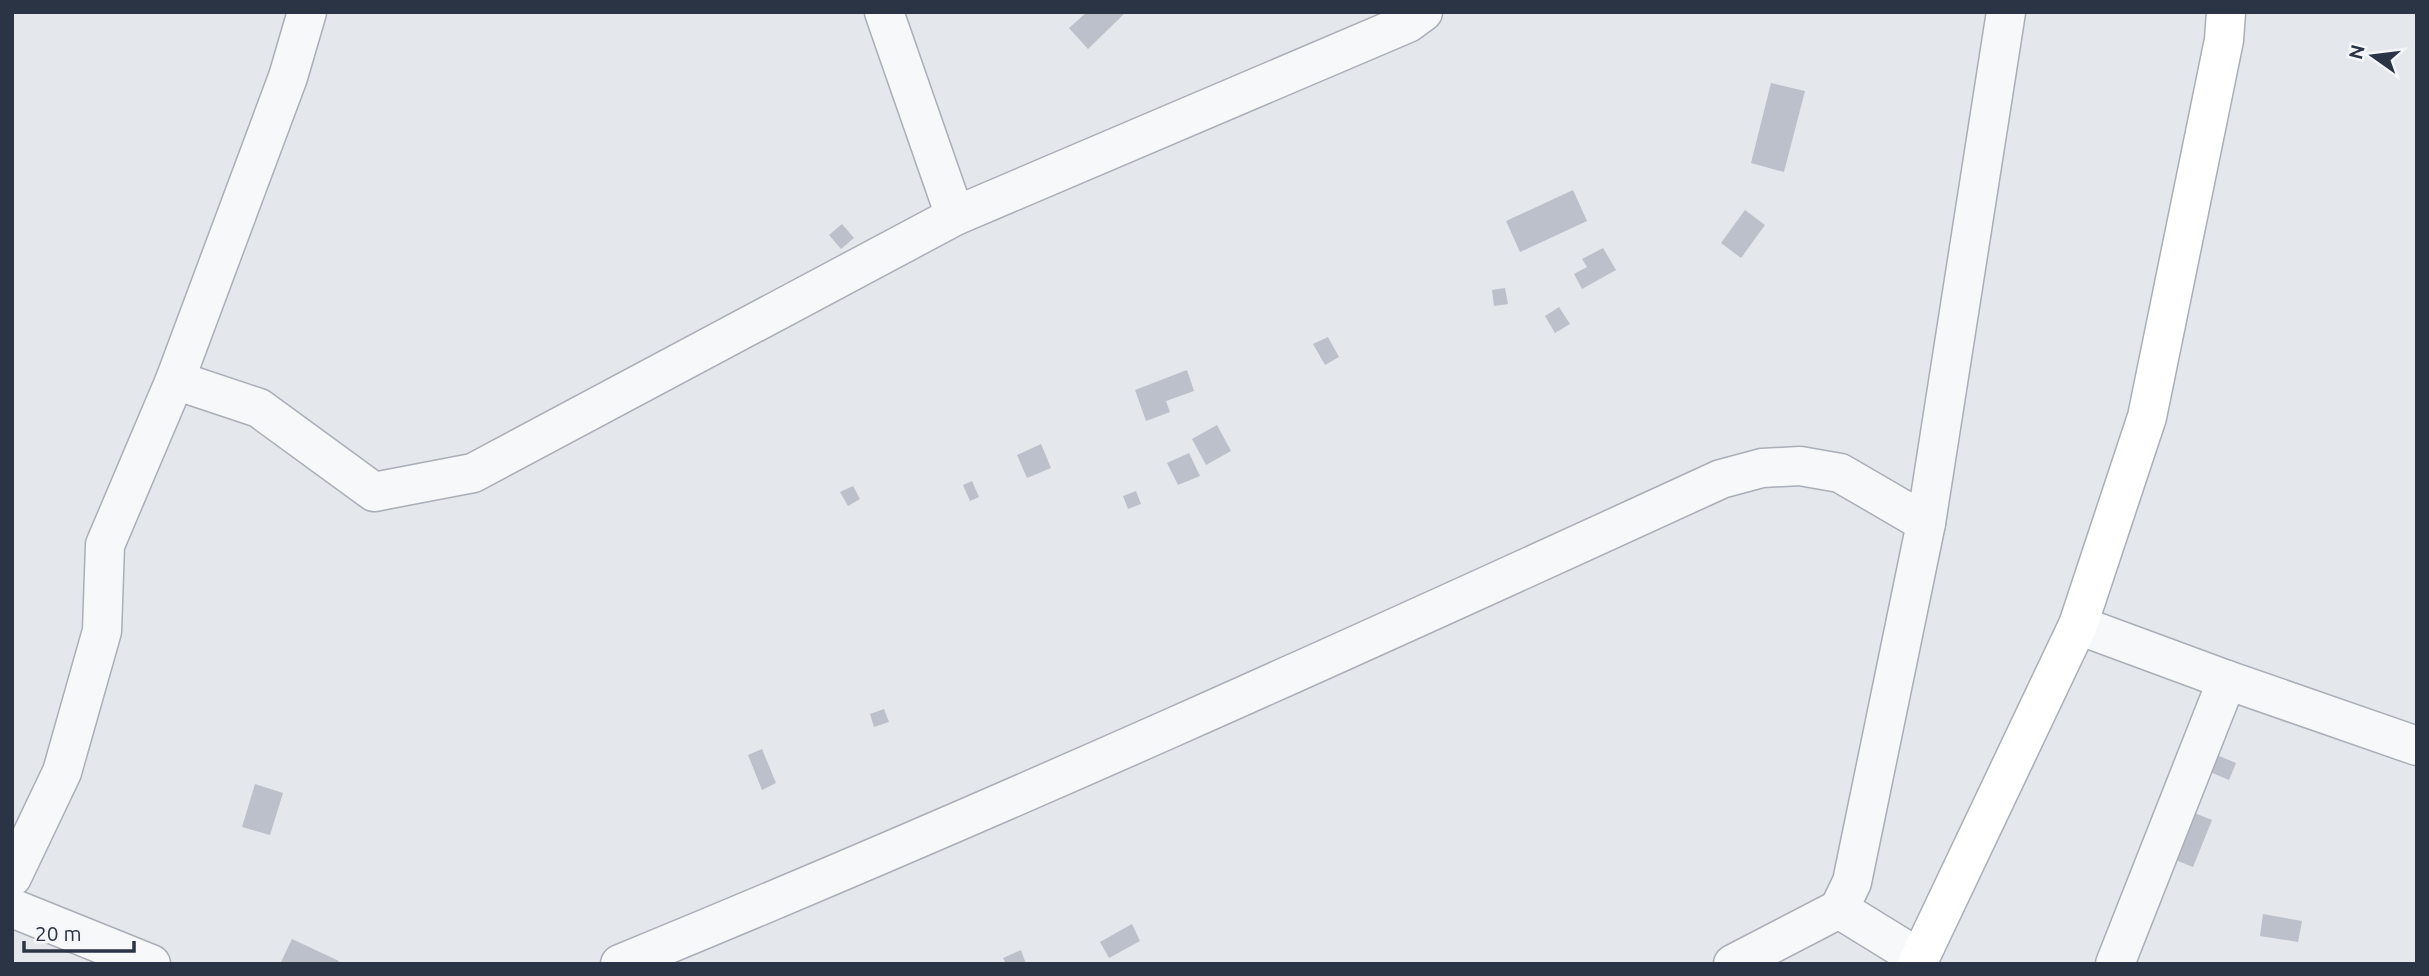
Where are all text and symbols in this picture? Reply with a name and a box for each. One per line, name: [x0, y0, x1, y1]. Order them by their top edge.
north arrow: [2338, 21, 2408, 91]
text: N: [2344, 42, 2369, 61]
scale bar: [24, 909, 135, 953]
text: 20 m: [35, 921, 82, 945]

